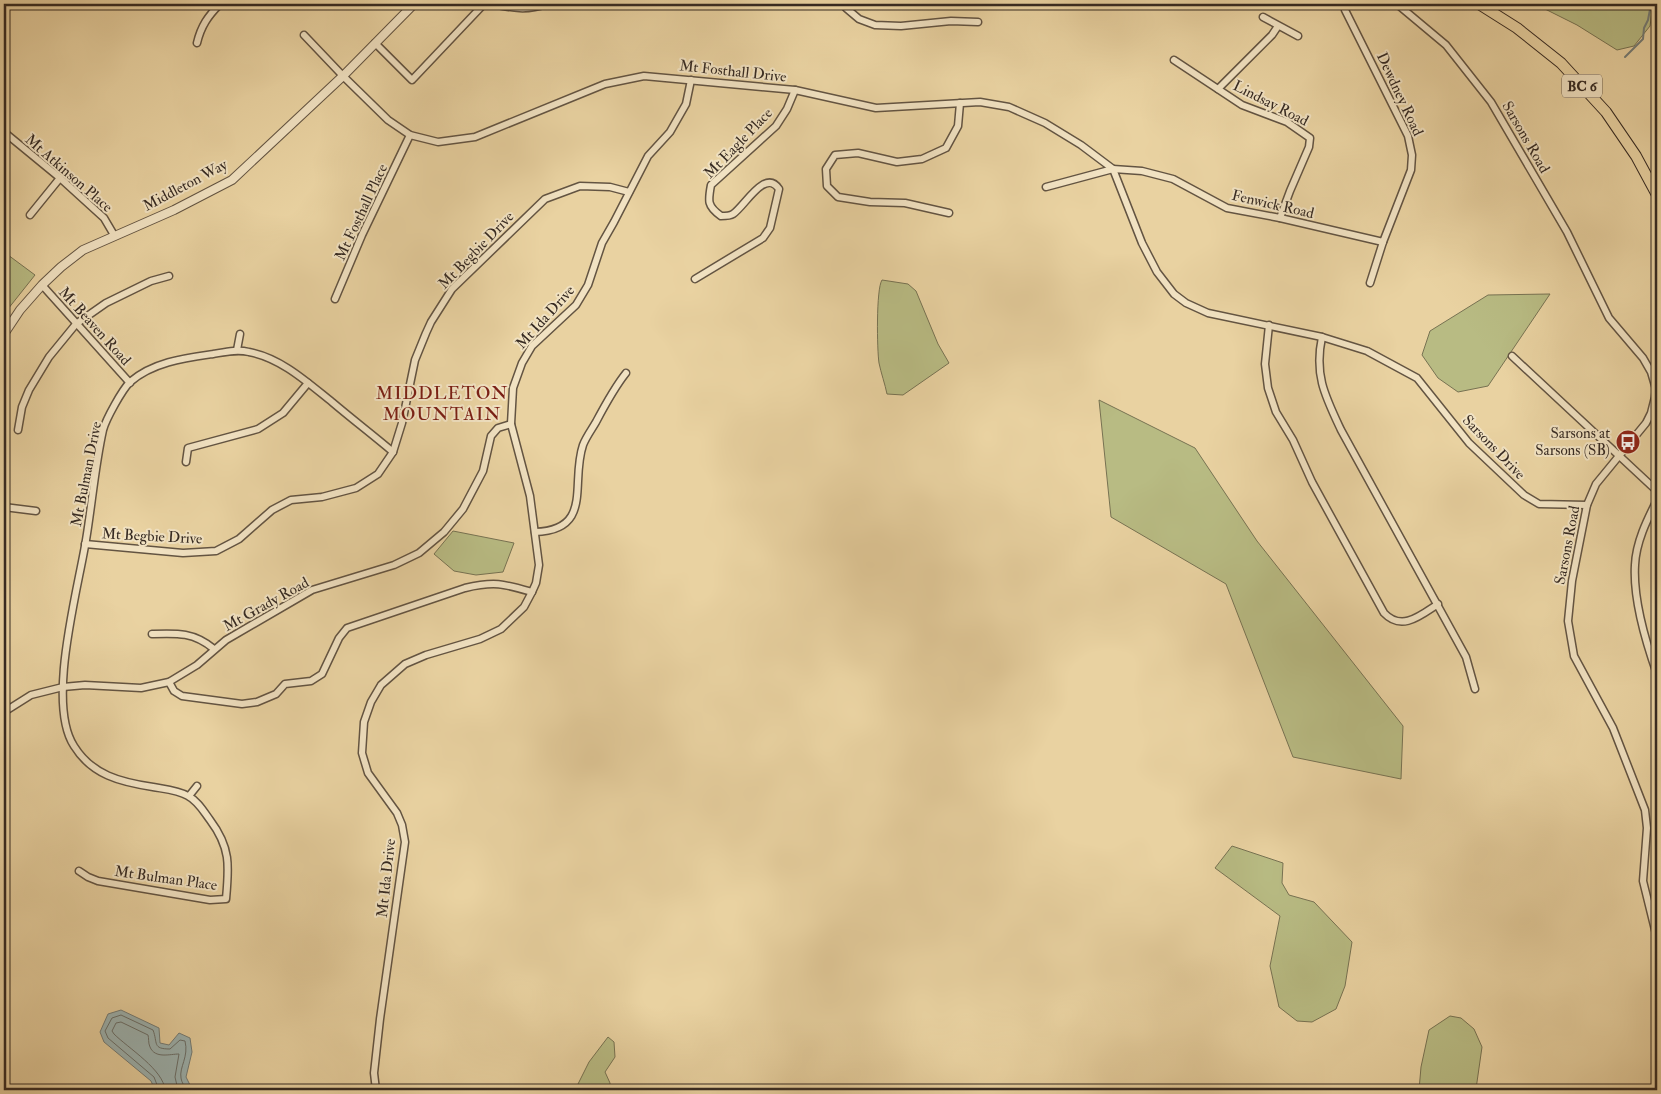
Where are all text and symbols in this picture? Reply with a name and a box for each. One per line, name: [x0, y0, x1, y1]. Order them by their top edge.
street label: Dewdney Road: [1372, 49, 1427, 140]
street label: Mt Fosthall Drive: [678, 56, 788, 87]
road number: BC 6: [1562, 74, 1602, 98]
street label: Lindsay Road: [1230, 76, 1312, 131]
street label: Sarsons Road: [1497, 98, 1554, 177]
street label: Mt Eagle Place: [700, 104, 777, 183]
street label: Mt Atkinson Place: [21, 130, 116, 217]
street label: Middleton Way: [140, 155, 231, 216]
street label: Mt Fosthall Place: [331, 161, 392, 264]
street label: Fenwick Road: [1230, 186, 1316, 223]
street label: Mt Begbie Drive: [435, 208, 518, 293]
street label: Mt Ida Drive: [512, 282, 579, 353]
street label: Mt Beaven Road: [54, 283, 135, 370]
district label: MIDDLETON MOUNTAIN: [376, 382, 508, 426]
street label: Sarsons Drive: [1458, 411, 1529, 484]
street label: Mt Bulman Drive: [67, 420, 106, 528]
place label: Sarsons at Sarsons (SB): [1535, 424, 1610, 460]
bus stop icon: Sarsons at Sarsons (SB): [1615, 429, 1641, 455]
street label: Sarsons Road: [1551, 503, 1585, 586]
street label: Mt Begbie Drive: [101, 524, 203, 549]
street label: Mt Grady Road: [220, 573, 313, 636]
street label: Mt Ida Drive: [373, 838, 400, 918]
street label: Mt Bulman Place: [113, 862, 218, 895]

